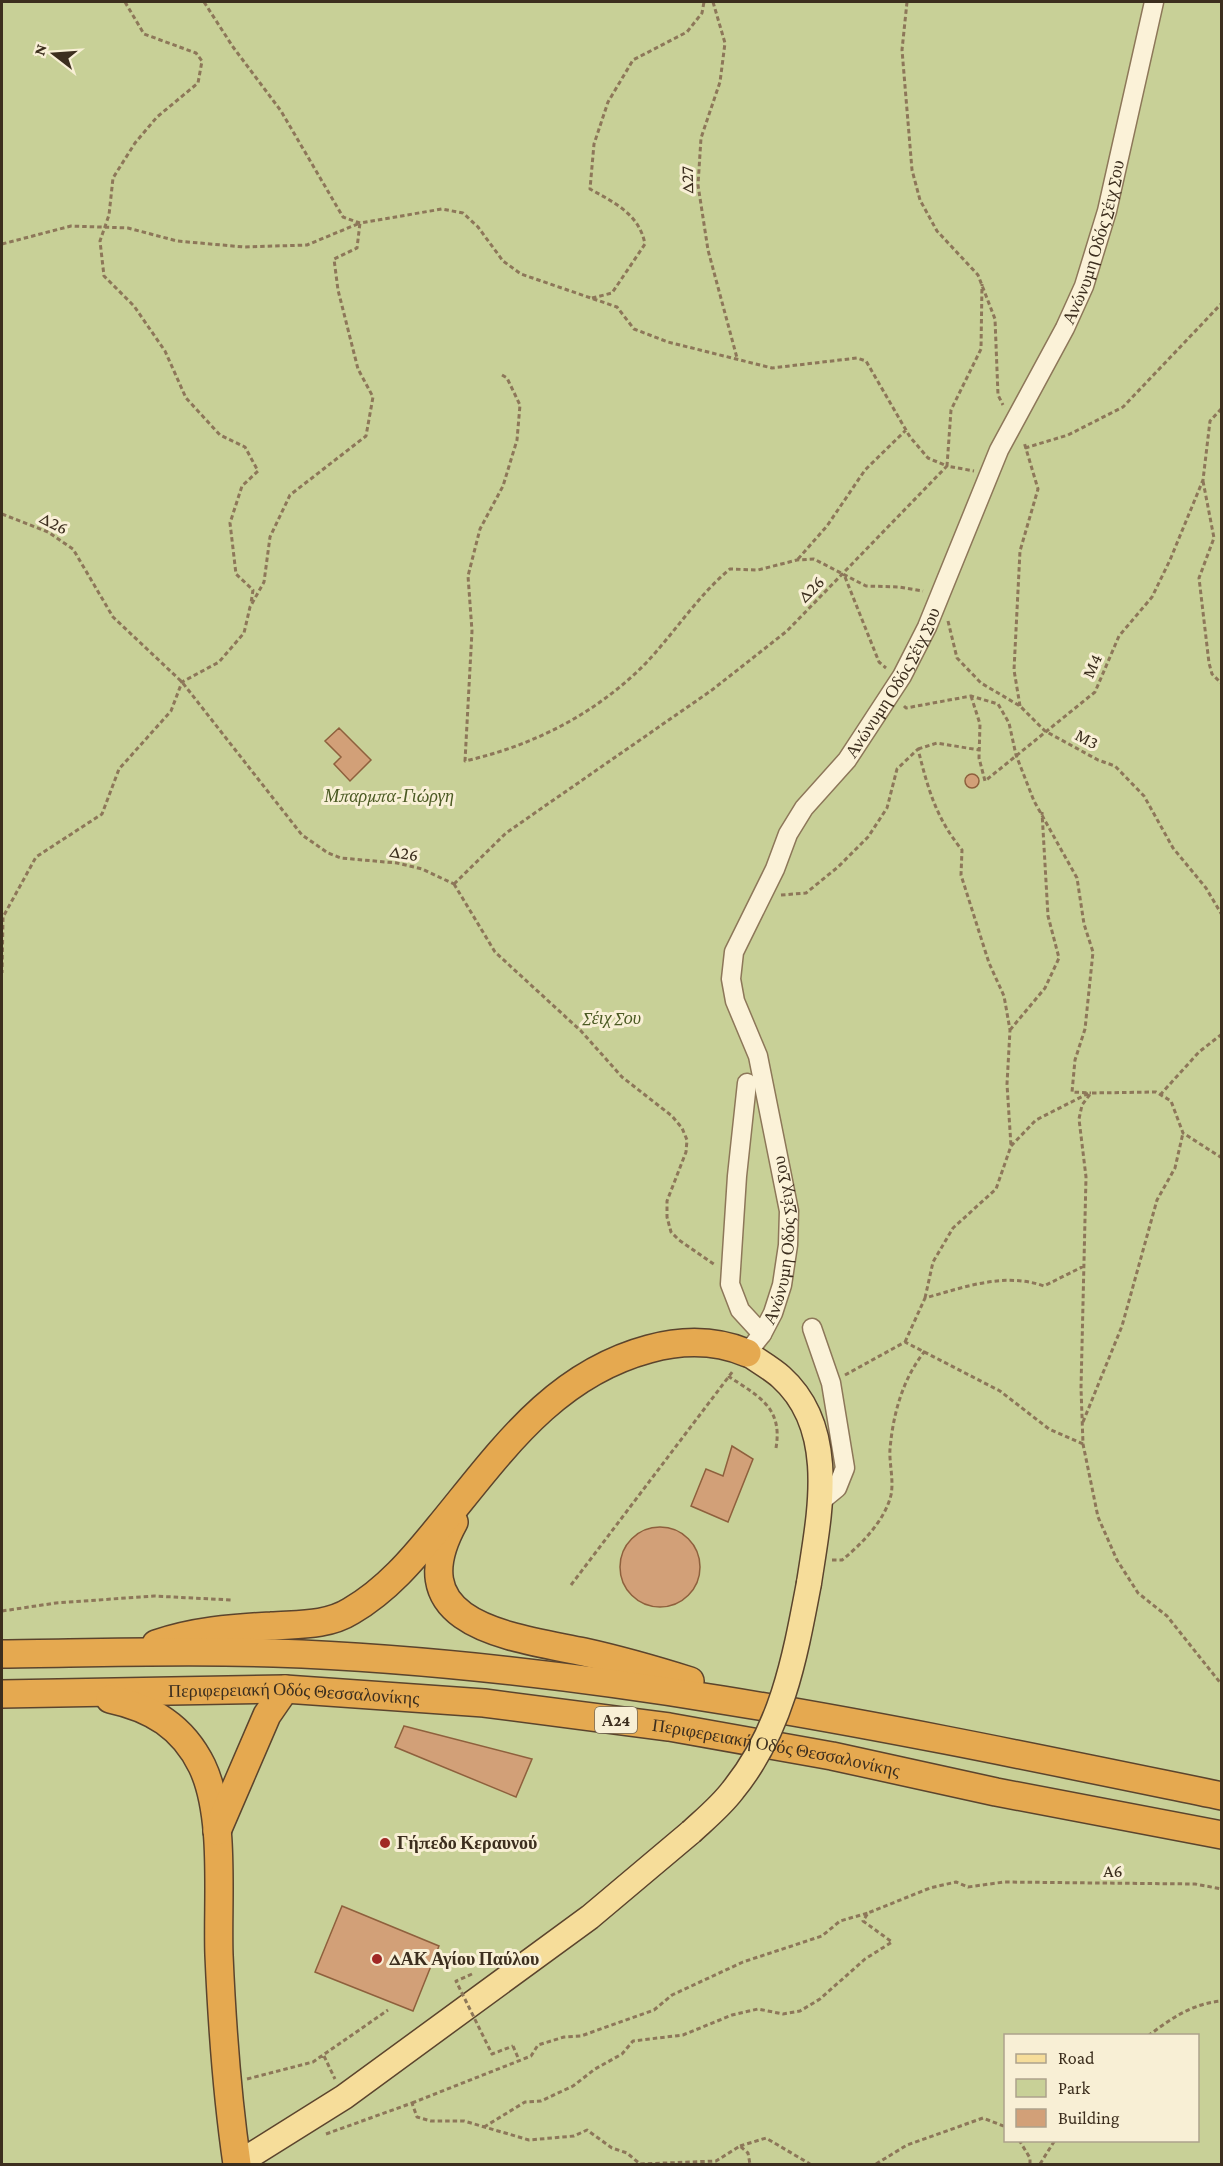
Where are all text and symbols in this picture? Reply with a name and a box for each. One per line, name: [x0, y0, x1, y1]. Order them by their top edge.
north arrow: [24, 24, 84, 84]
text: N: [30, 42, 50, 57]
street label: Ανώνυμη Οδός Σέιχ Σου: [1058, 158, 1128, 327]
street label: Δ27: [677, 166, 697, 194]
street label: Δ26: [37, 507, 71, 539]
street label: Δ26: [794, 572, 828, 606]
street label: Ανώνυμη Οδός Σέιχ Σου: [841, 604, 944, 762]
street label: M4: [1078, 651, 1106, 681]
street label: M3: [1072, 725, 1102, 753]
park label: Μπαρμπα-Γιώργη: [323, 786, 454, 806]
street label: Δ26: [388, 841, 420, 865]
park label: Σέιχ Σου: [582, 1008, 641, 1028]
street label: Ανώνυμη Οδός Σέιχ Σου: [759, 1154, 799, 1328]
street label: Περιφερειακή Οδός Θεσσαλονίκης: [168, 1679, 420, 1708]
road number: Α24: [595, 1707, 637, 1733]
street label: Περιφερειακή Οδός Θεσσαλονίκης: [651, 1715, 902, 1781]
place label: Γήπεδο Κεραυνού: [397, 1833, 537, 1853]
marker: Γήπεδο Κεραυνού: [378, 1836, 392, 1850]
street label: A6: [1103, 1861, 1123, 1881]
place label: ΔΑΚ Αγίου Παύλου: [389, 1949, 539, 1969]
marker: ΔΑΚ Αγίου Παύλου: [370, 1952, 384, 1966]
legend: [1004, 2034, 1199, 2142]
text: Road: [1058, 2048, 1095, 2068]
text: Park: [1058, 2078, 1090, 2098]
text: Building: [1058, 2108, 1120, 2128]

